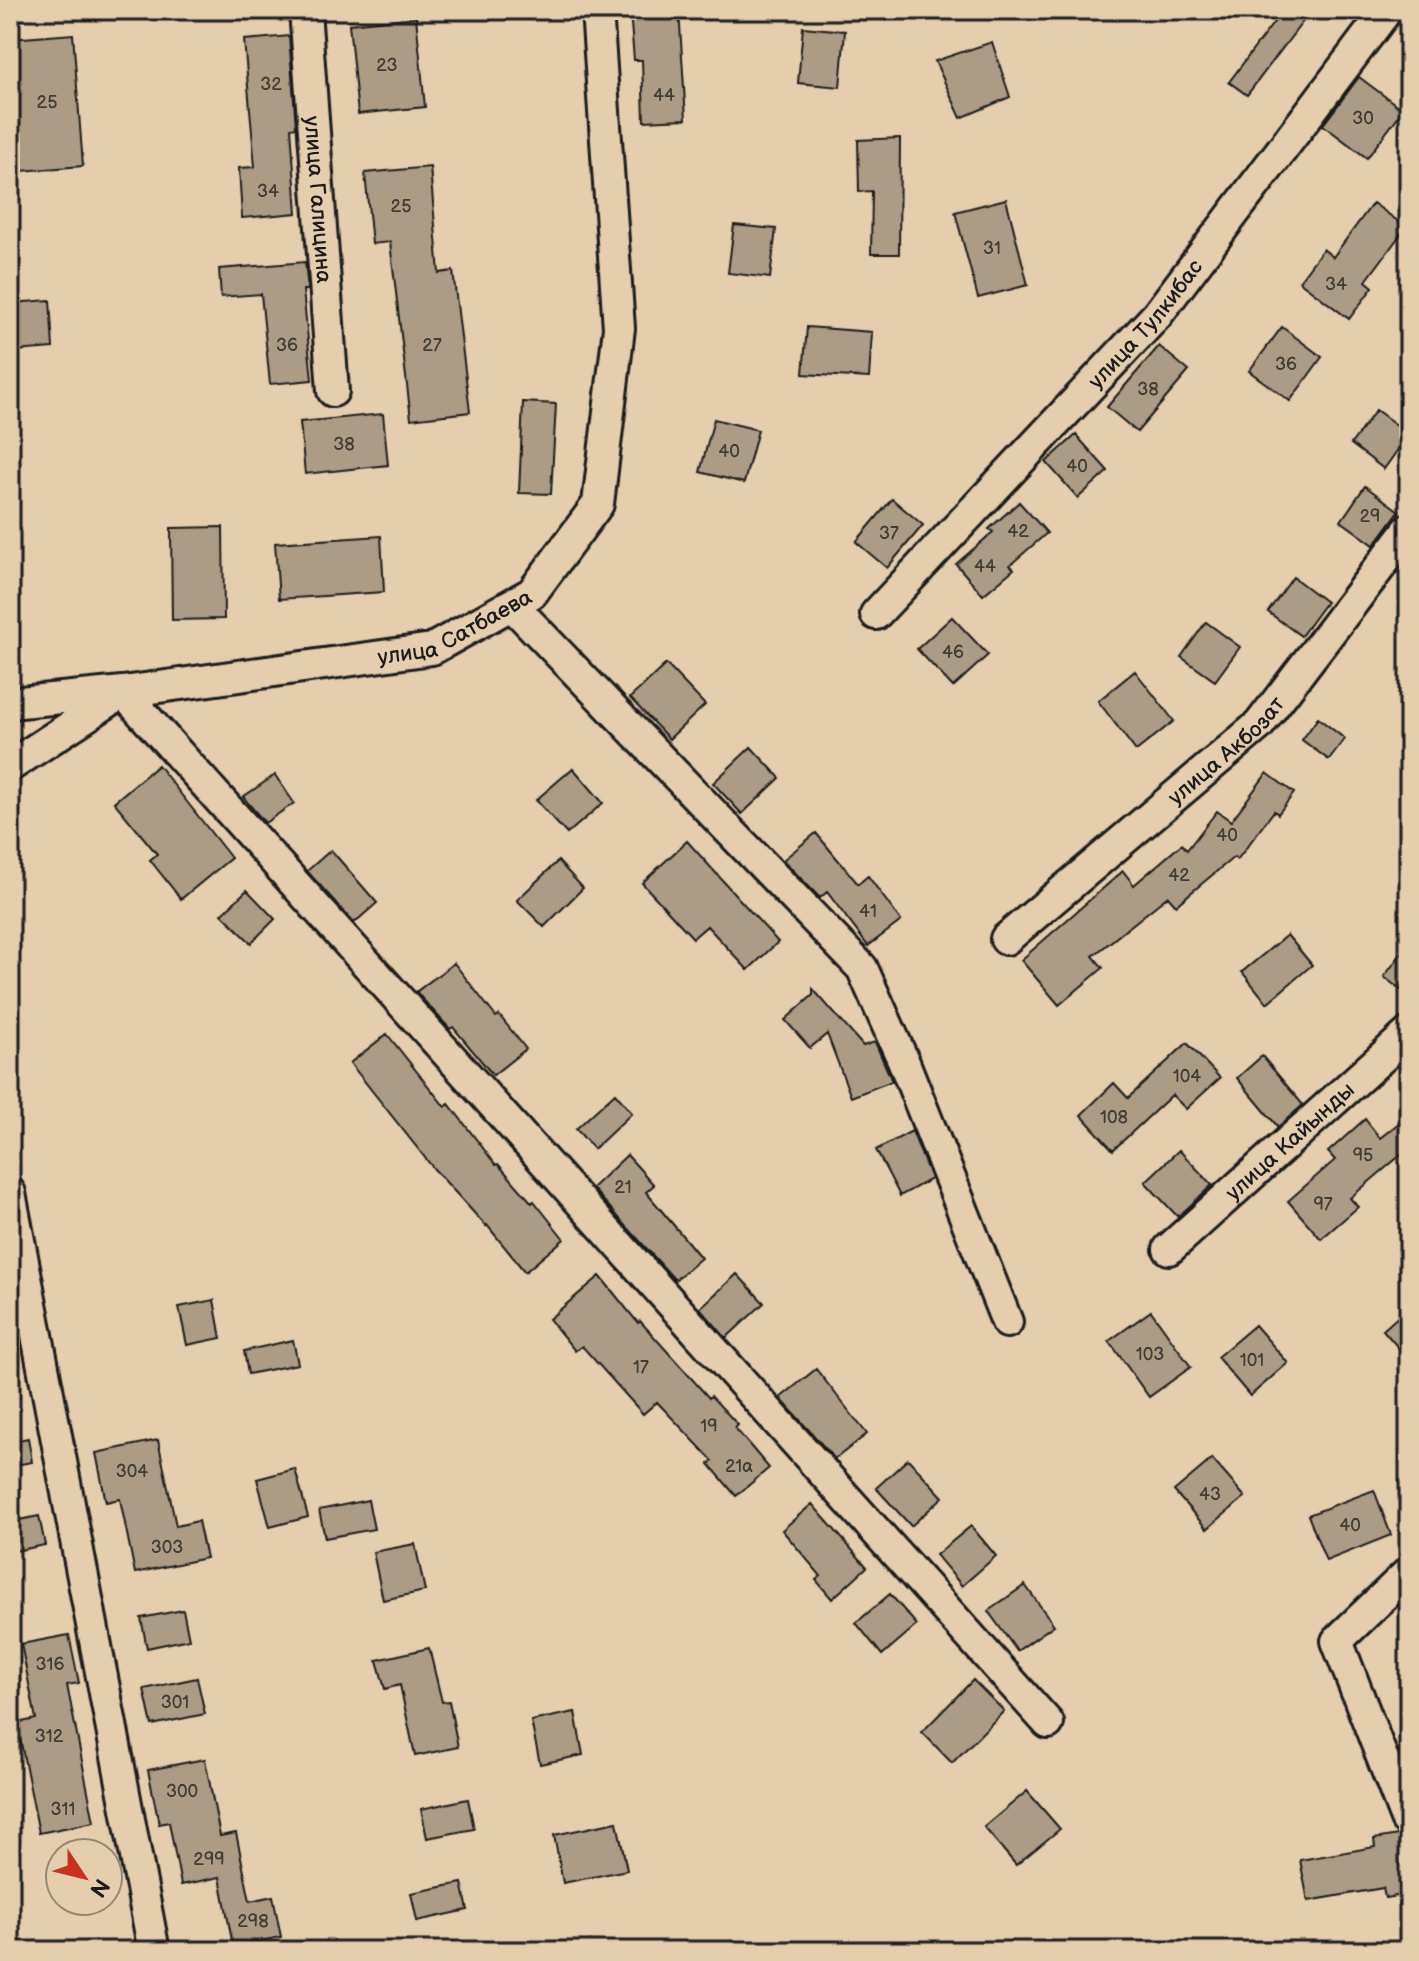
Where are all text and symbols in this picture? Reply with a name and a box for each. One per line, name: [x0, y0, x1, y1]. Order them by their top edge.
house number: 23: [376, 55, 398, 76]
house number: 32: [260, 74, 282, 95]
house number: 44: [653, 85, 675, 106]
house number: 25: [37, 92, 57, 113]
house number: 30: [1352, 108, 1374, 129]
street label: улица Галицина: [298, 115, 337, 284]
house number: 34: [257, 181, 279, 202]
house number: 25: [391, 196, 411, 217]
house number: 31: [983, 238, 1001, 259]
street label: улица Тулкибас: [1083, 254, 1209, 395]
house number: 34: [1325, 274, 1347, 295]
house number: 36: [276, 335, 298, 356]
house number: 27: [422, 335, 442, 356]
house number: 36: [1275, 354, 1297, 375]
house number: 38: [1137, 379, 1159, 400]
house number: 38: [333, 434, 355, 455]
house number: 40: [718, 441, 740, 462]
house number: 40: [1066, 456, 1088, 477]
house number: 29: [1359, 506, 1381, 527]
house number: 42: [1007, 521, 1029, 542]
house number: 37: [879, 523, 899, 544]
house number: 44: [974, 556, 996, 577]
street label: улица Сатбаева: [376, 584, 537, 671]
house number: 46: [942, 642, 964, 663]
street label: улица Акбозат: [1163, 691, 1292, 811]
house number: 40: [1216, 825, 1238, 846]
house number: 42: [1168, 865, 1190, 886]
house number: 41: [859, 901, 877, 922]
house number: 104: [1173, 1066, 1201, 1087]
street label: улица Кайынды: [1220, 1077, 1360, 1207]
house number: 108: [1100, 1107, 1128, 1128]
house number: 95: [1353, 1145, 1373, 1166]
house number: 21: [614, 1177, 632, 1198]
house number: 97: [1313, 1194, 1333, 1215]
house number: 103: [1136, 1344, 1164, 1365]
house number: 101: [1240, 1350, 1264, 1371]
house number: 17: [633, 1357, 649, 1378]
house number: 19: [700, 1416, 718, 1437]
house number: 21а: [725, 1456, 753, 1477]
house number: 304: [116, 1461, 148, 1482]
house number: 43: [1199, 1484, 1221, 1505]
house number: 40: [1339, 1515, 1361, 1536]
house number: 303: [151, 1537, 183, 1558]
house number: 316: [35, 1654, 65, 1675]
house number: 301: [161, 1692, 189, 1713]
house number: 312: [35, 1726, 64, 1747]
house number: 300: [166, 1781, 198, 1802]
house number: 311: [50, 1799, 76, 1820]
north arrow: [44, 1837, 124, 1917]
house number: 299: [193, 1849, 225, 1870]
text: N: [83, 1873, 115, 1902]
house number: 298: [237, 1911, 269, 1932]

